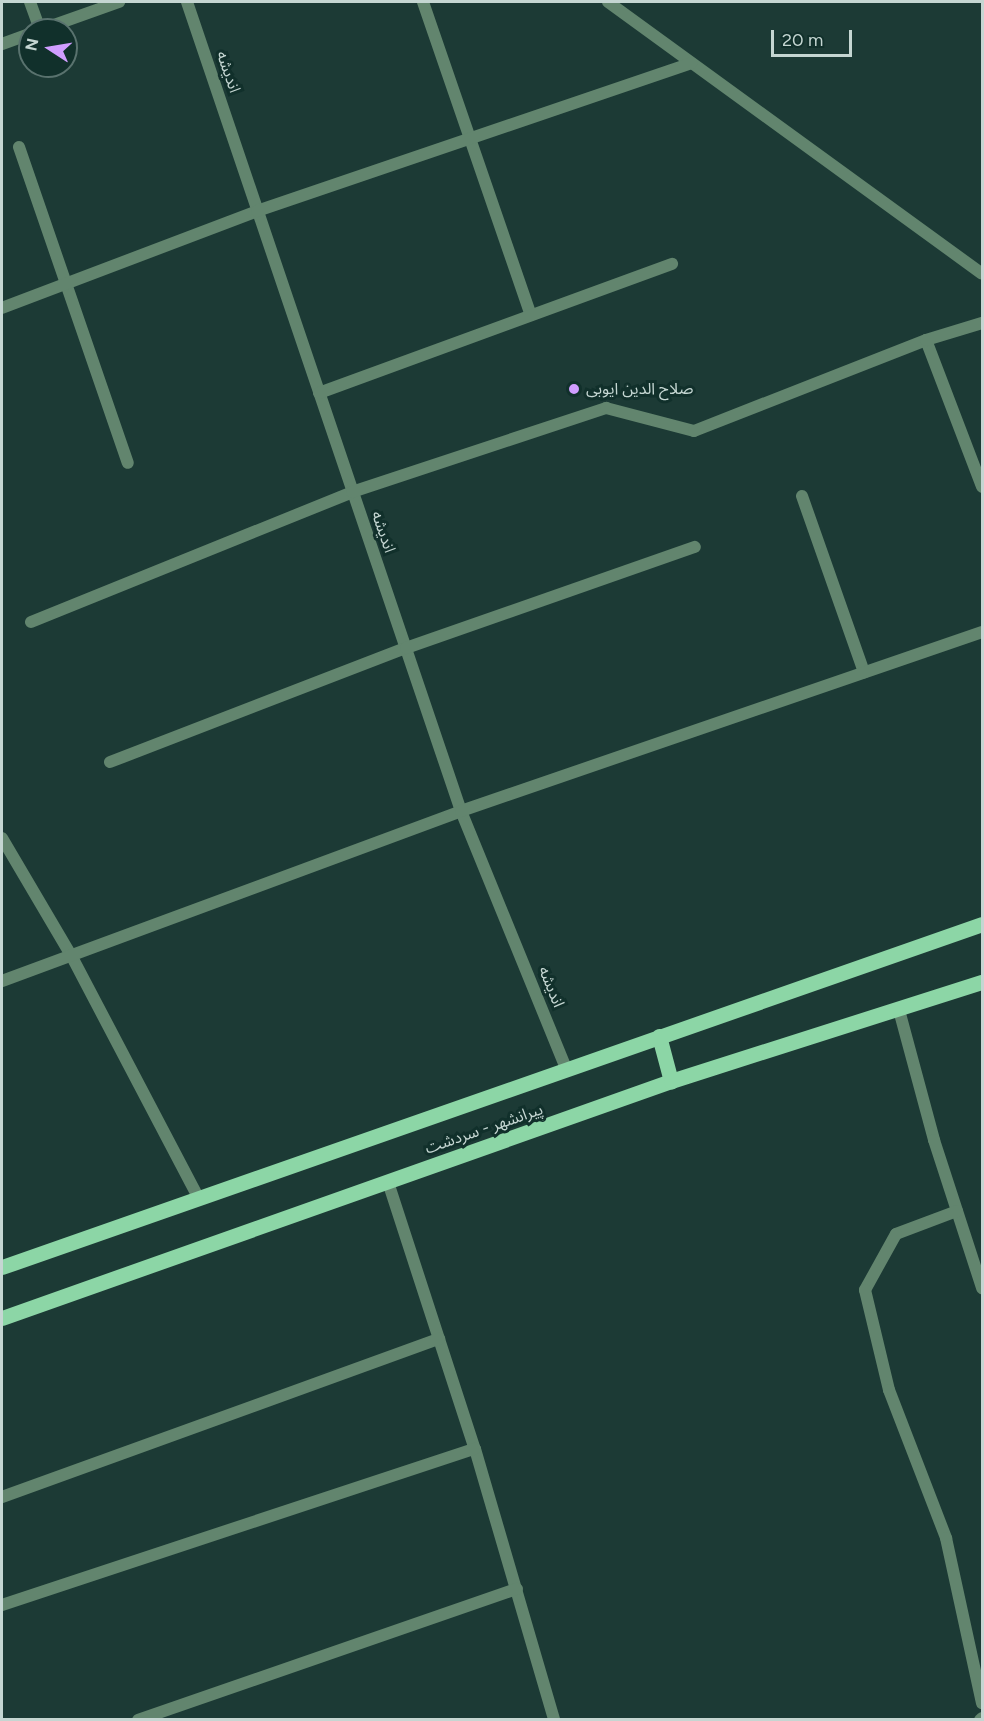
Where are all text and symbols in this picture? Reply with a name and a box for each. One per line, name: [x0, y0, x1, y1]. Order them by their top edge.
north arrow: [18, 18, 78, 78]
scale bar: [774, 18, 855, 56]
text: 20 m: [782, 29, 823, 51]
text: N: [21, 37, 42, 53]
street label: اندیشه: [212, 49, 244, 95]
place label: صلاح الدین ایوبی: [586, 379, 693, 399]
marker: صلاح الدین ایوبی: [567, 382, 581, 396]
street label: اندیشه: [367, 509, 399, 555]
street label: اندیشه: [534, 964, 568, 1010]
street label: پیرانشهر - سردشت: [422, 1100, 546, 1158]

